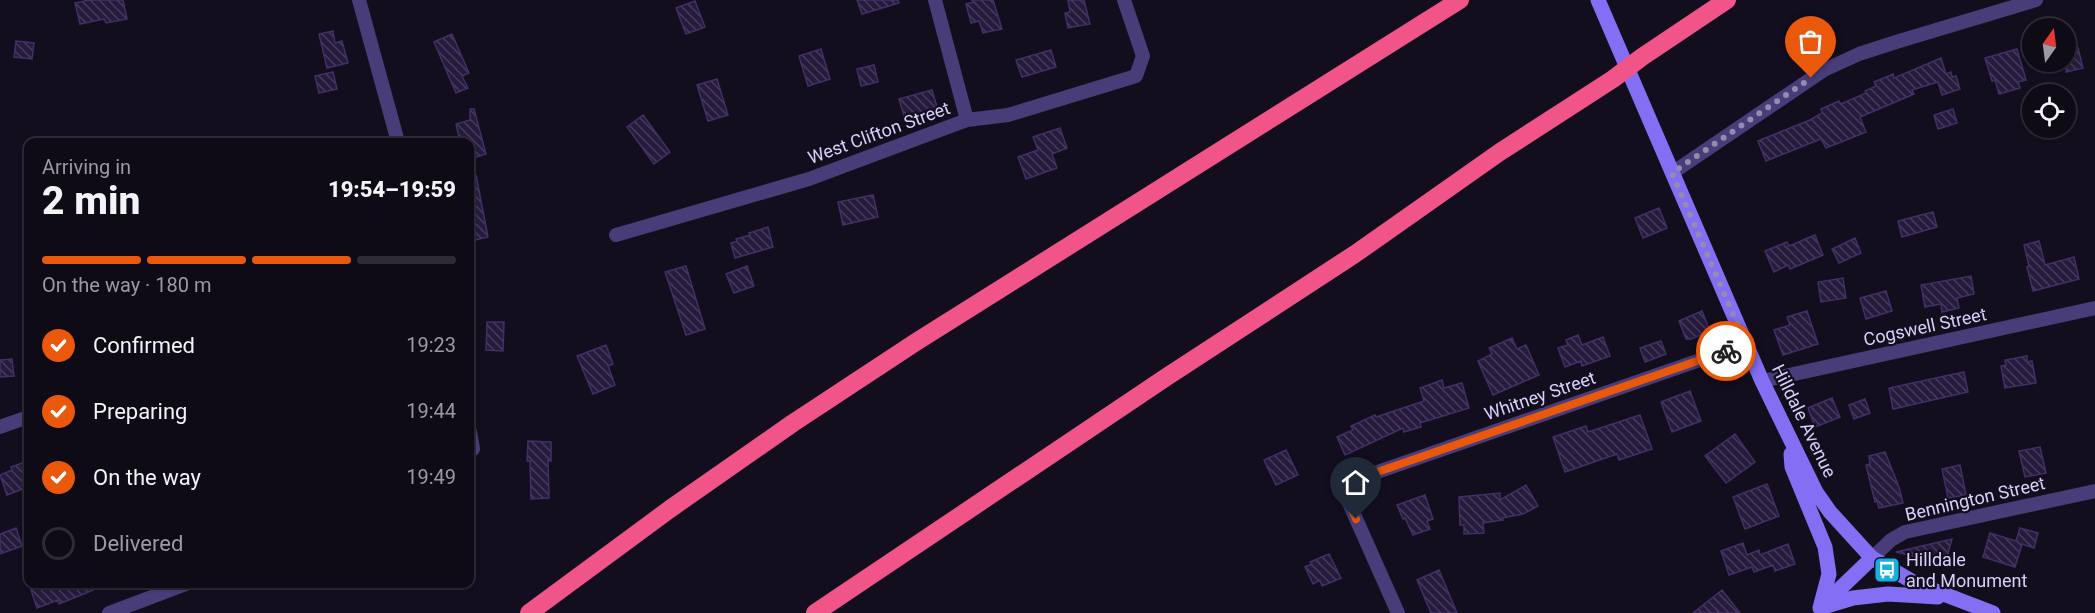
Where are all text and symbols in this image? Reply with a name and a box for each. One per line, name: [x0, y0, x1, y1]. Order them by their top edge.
pin: [1785, 16, 1836, 78]
north arrow: [2022, 18, 2076, 72]
map controls: [2022, 18, 2076, 138]
icon: bag: [1794, 25, 1827, 58]
button: locate: [2022, 84, 2076, 138]
street label: West Clifton Street: [805, 97, 953, 168]
text: Arriving in: [42, 155, 131, 179]
text: 19:54–19:59: [328, 177, 456, 202]
text: 2 min: [42, 178, 140, 224]
text: On the way · 180 m: [42, 273, 211, 297]
street label: Cogswell Street: [1862, 303, 1988, 350]
courier: [1696, 321, 1756, 381]
icon: check: [42, 329, 75, 362]
text: Confirmed: [93, 333, 195, 358]
text: 19:23: [406, 333, 456, 357]
icon: bike: [1710, 335, 1743, 368]
street label: Hilldale Avenue: [1768, 361, 1841, 481]
street label: Whitney Street: [1482, 367, 1598, 424]
icon: check: [42, 395, 75, 428]
text: Preparing: [93, 399, 187, 424]
text: 19:44: [406, 399, 456, 423]
pin: [1330, 457, 1381, 519]
icon: check: [42, 461, 75, 494]
text: On the way: [93, 465, 201, 490]
text: 19:49: [406, 465, 456, 489]
icon: home: [1339, 466, 1372, 499]
street label: Bennington Street: [1903, 472, 2047, 525]
text: Delivered: [93, 531, 183, 556]
place label: Hilldale and Monument: [1906, 549, 2027, 591]
bus stop icon: Hilldale and Monument: [1872, 555, 1902, 585]

